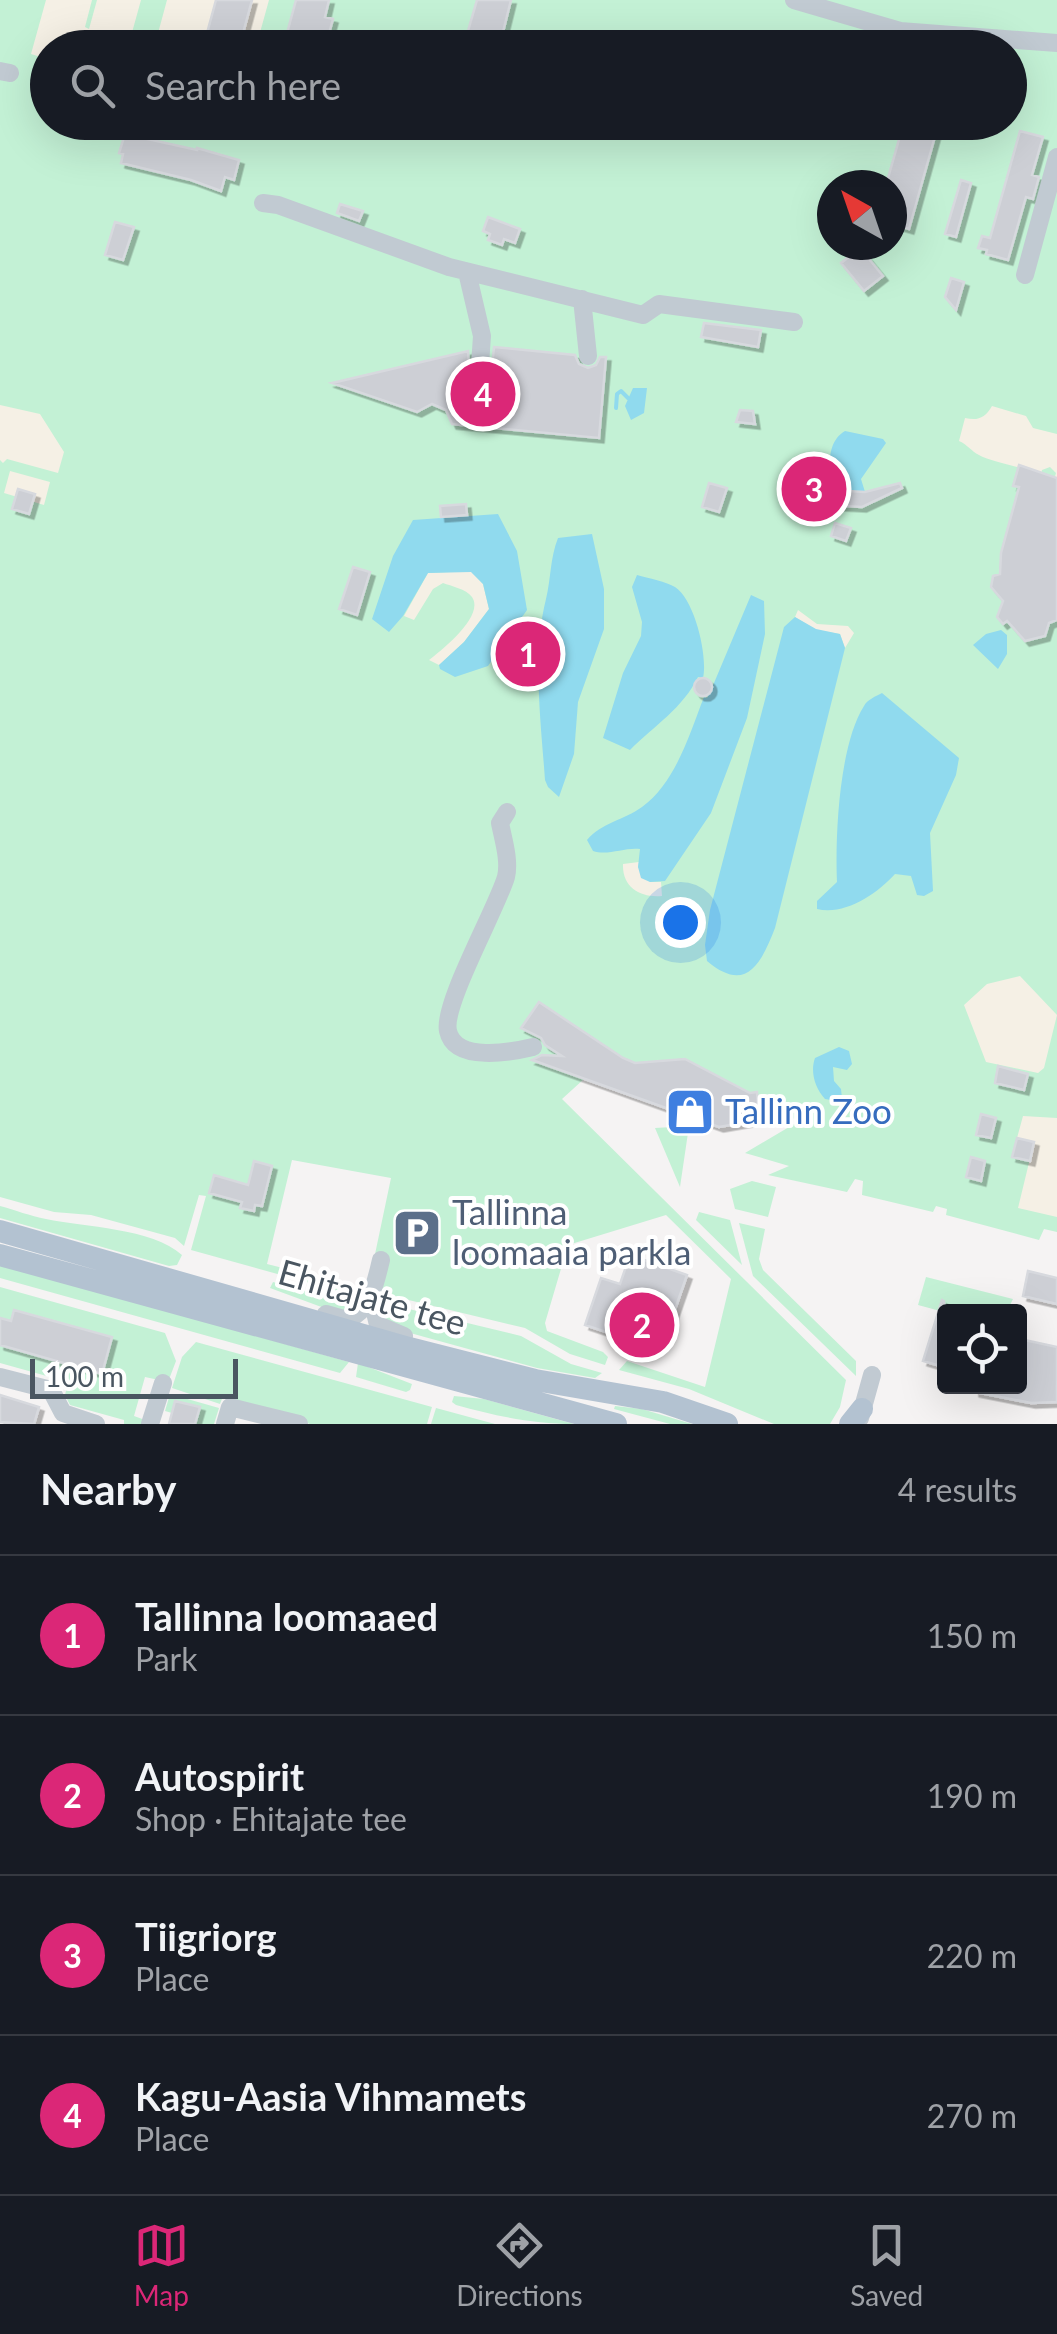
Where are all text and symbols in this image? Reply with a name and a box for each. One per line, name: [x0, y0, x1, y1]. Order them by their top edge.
search box: [30, 30, 1027, 140]
icon: search: [65, 58, 120, 113]
text: Search here: [145, 62, 341, 108]
north arrow: [817, 170, 907, 260]
pin: 4: [450, 356, 516, 432]
pin: 3: [782, 452, 846, 526]
pin: 1: [496, 616, 560, 692]
your location: [655, 897, 706, 948]
shop icon: Tallinn Zoo: [664, 1086, 716, 1138]
place label: Tallinn Zoo: [725, 1089, 892, 1131]
place label: Tallinna loomaaia parkla: [452, 1190, 691, 1272]
parking icon: Tallinna loomaaia parkla: [391, 1207, 443, 1259]
street label: Ehitajate tee: [274, 1249, 471, 1343]
pin: 2: [610, 1288, 674, 1362]
map controls: [937, 1304, 1027, 1394]
button: locate: [937, 1304, 1027, 1394]
scale bar: [30, 1354, 238, 1398]
text: 100 m: [45, 1359, 124, 1393]
text: Nearby: [40, 1464, 177, 1514]
text: 4 results: [898, 1470, 1017, 1509]
text: Tallinna loomaaed: [135, 1593, 438, 1639]
text: 1: [63, 1616, 82, 1655]
text: 150 m: [927, 1616, 1017, 1655]
text: Park: [135, 1639, 198, 1678]
text: Autospirit: [135, 1753, 304, 1799]
text: 2: [63, 1776, 82, 1815]
text: 190 m: [927, 1776, 1017, 1815]
text: Shop · Ehitajate tee: [135, 1799, 407, 1838]
text: Tiigriorg: [135, 1913, 277, 1959]
text: 3: [63, 1936, 82, 1975]
text: 220 m: [927, 1936, 1017, 1975]
text: Place: [135, 1959, 209, 1998]
text: Kagu-Aasia Vihmamets: [135, 2073, 526, 2119]
text: 4: [63, 2096, 82, 2135]
text: 270 m: [927, 2096, 1017, 2135]
text: Place: [135, 2119, 209, 2158]
tab: Map: [134, 2218, 189, 2312]
tab: Directions: [456, 2218, 583, 2312]
tab: Saved: [850, 2218, 923, 2312]

